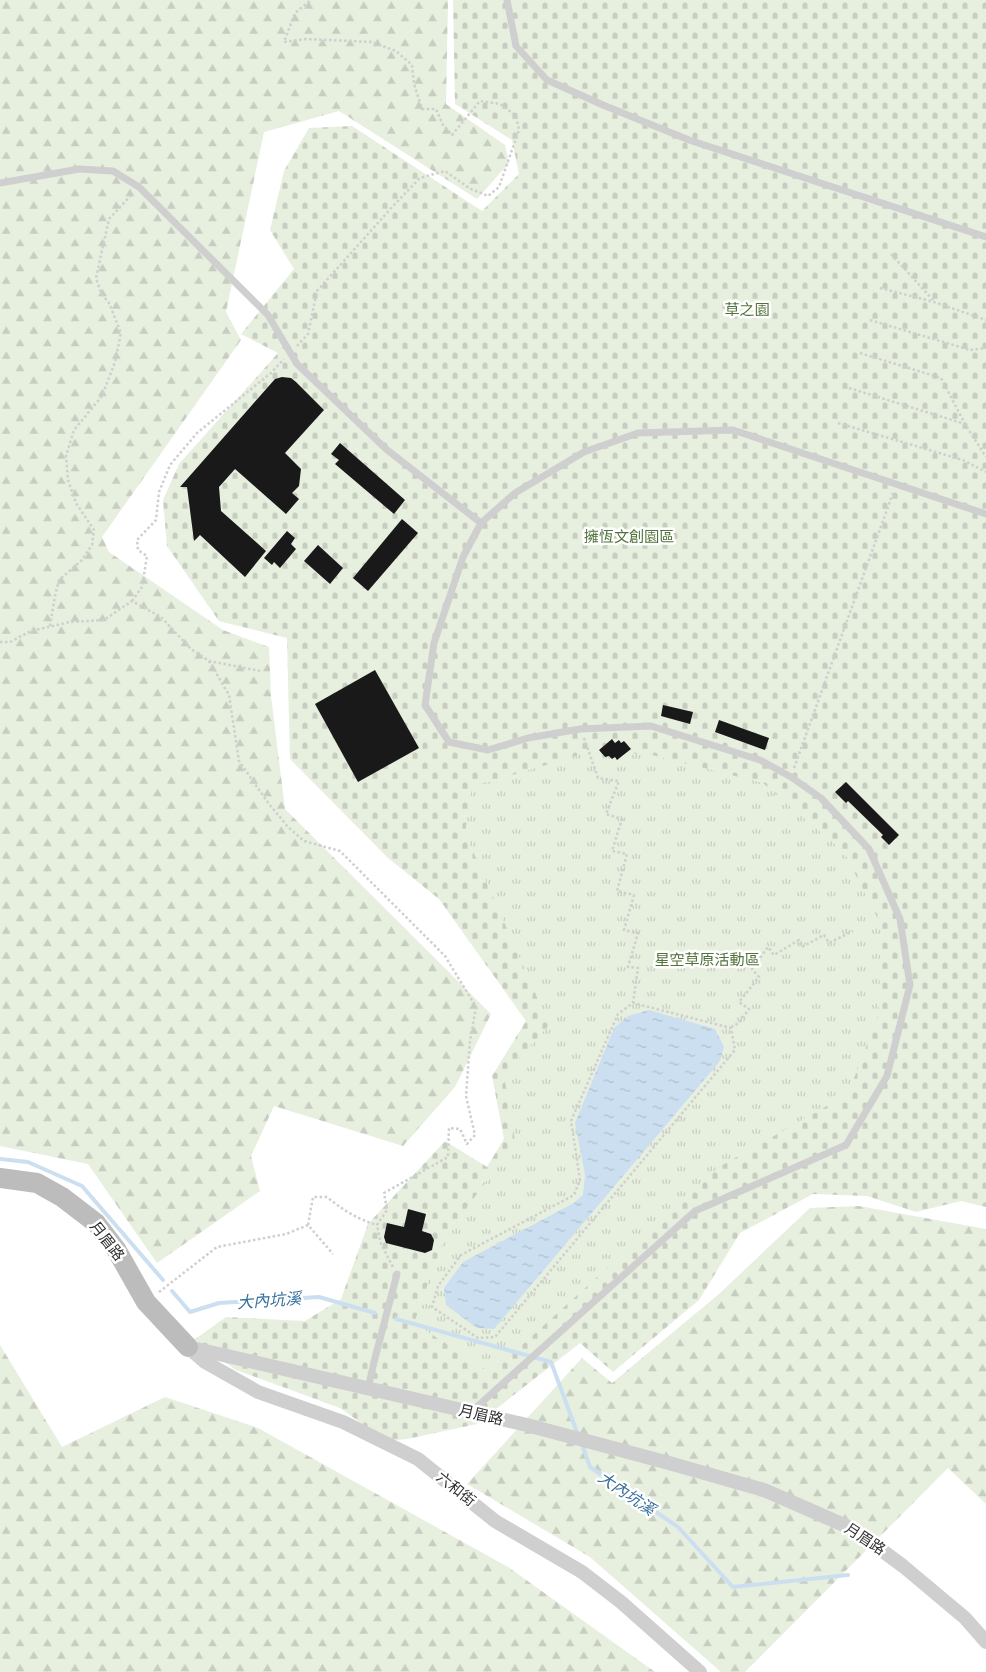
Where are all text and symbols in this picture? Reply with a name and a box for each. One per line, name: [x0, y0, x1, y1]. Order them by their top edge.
park label: 草之園: [724, 300, 770, 321]
park label: 擁恆文創園區: [584, 527, 674, 548]
park label: 星空草原活動區: [654, 950, 760, 971]
street label: 月眉路: [84, 1217, 129, 1266]
water label: 大內坑溪: [236, 1288, 304, 1314]
street label: 月眉路: [457, 1400, 505, 1431]
street label: 六和街: [432, 1467, 480, 1512]
water label: 大內坑溪: [594, 1467, 661, 1522]
street label: 月眉路: [840, 1518, 889, 1560]

